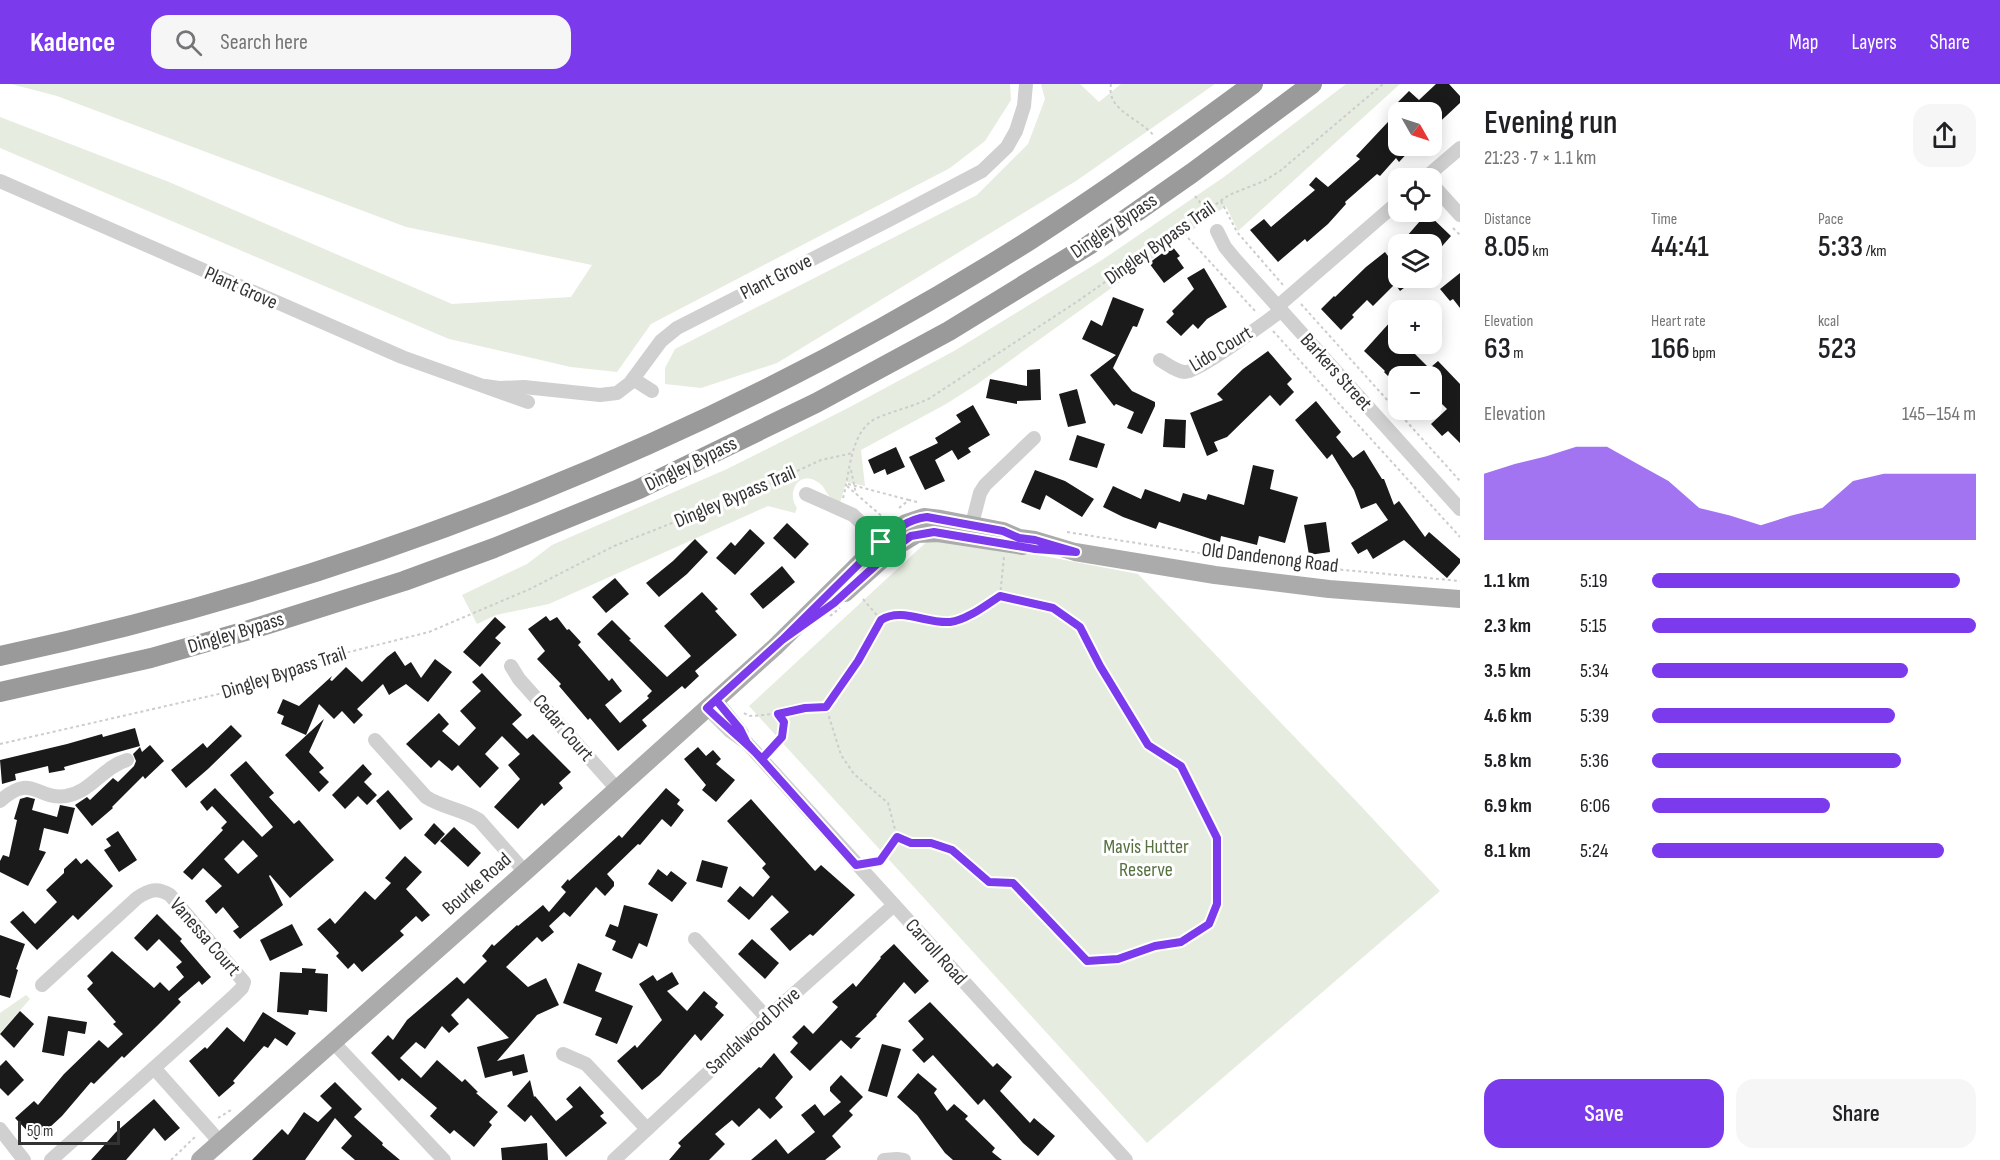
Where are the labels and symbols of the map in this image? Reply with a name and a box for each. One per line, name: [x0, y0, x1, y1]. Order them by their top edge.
north arrow: [1388, 102, 1442, 156]
street label: Dingley Bypass: [1066, 188, 1162, 264]
street label: Dingley Bypass Trail: [1100, 196, 1220, 290]
street label: Plant Grove: [736, 249, 816, 305]
street label: Plant Grove: [201, 261, 281, 315]
street label: Lido Court: [1185, 321, 1257, 377]
street label: Barkers Street: [1295, 328, 1377, 416]
street label: Dingley Bypass: [641, 431, 741, 497]
street label: Dingley Bypass Trail: [671, 461, 799, 533]
pin: [855, 516, 906, 567]
street label: Old Dandenong Road: [1200, 538, 1340, 578]
street label: Dingley Bypass: [185, 607, 287, 659]
street label: Dingley Bypass Trail: [219, 642, 349, 704]
street label: Cedar Court: [527, 690, 599, 766]
park label: Mavis Hutter Reserve: [1103, 835, 1189, 882]
street label: Bourke Road: [438, 848, 516, 920]
street label: Vanessa Court: [164, 893, 246, 981]
street label: Carroll Road: [900, 914, 972, 990]
street label: Sandalwood Drive: [701, 982, 805, 1080]
scale bar: [18, 1118, 120, 1146]

